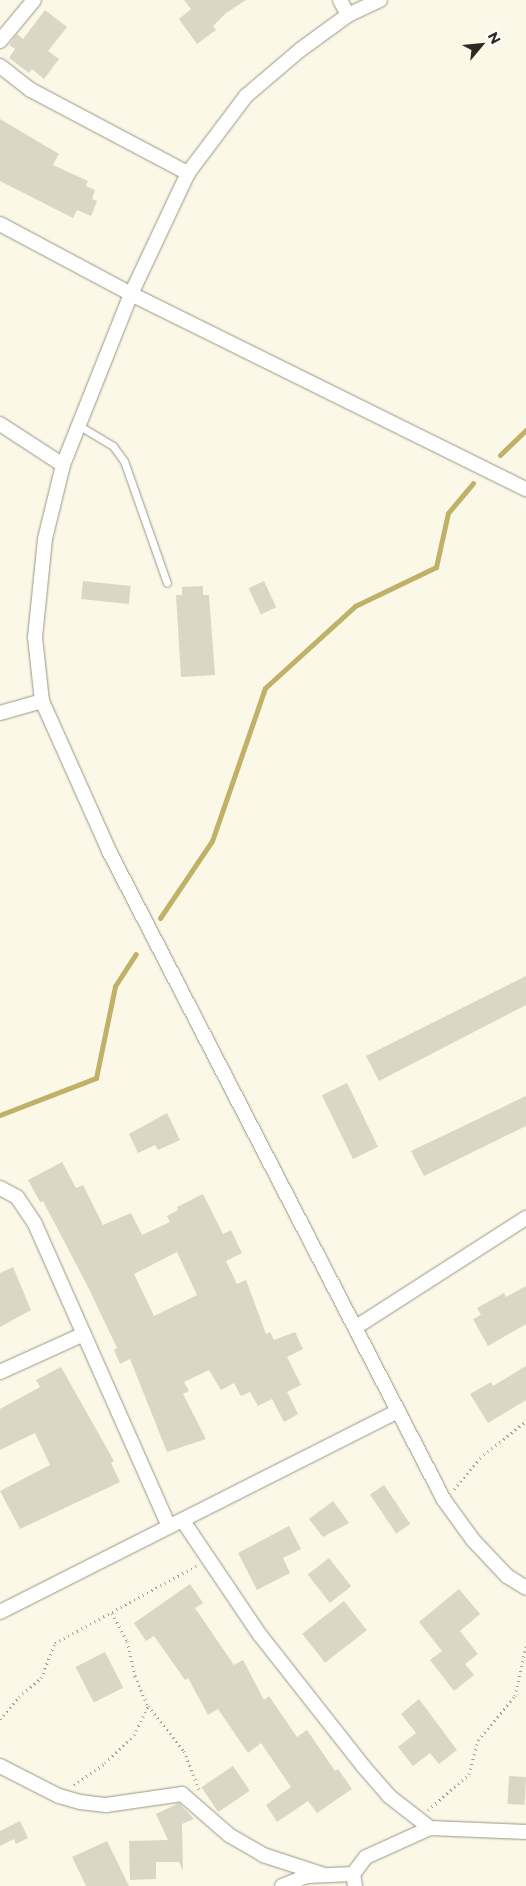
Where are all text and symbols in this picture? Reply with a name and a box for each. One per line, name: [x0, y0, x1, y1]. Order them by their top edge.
north arrow: [456, 20, 506, 70]
text: N: [484, 29, 505, 47]

